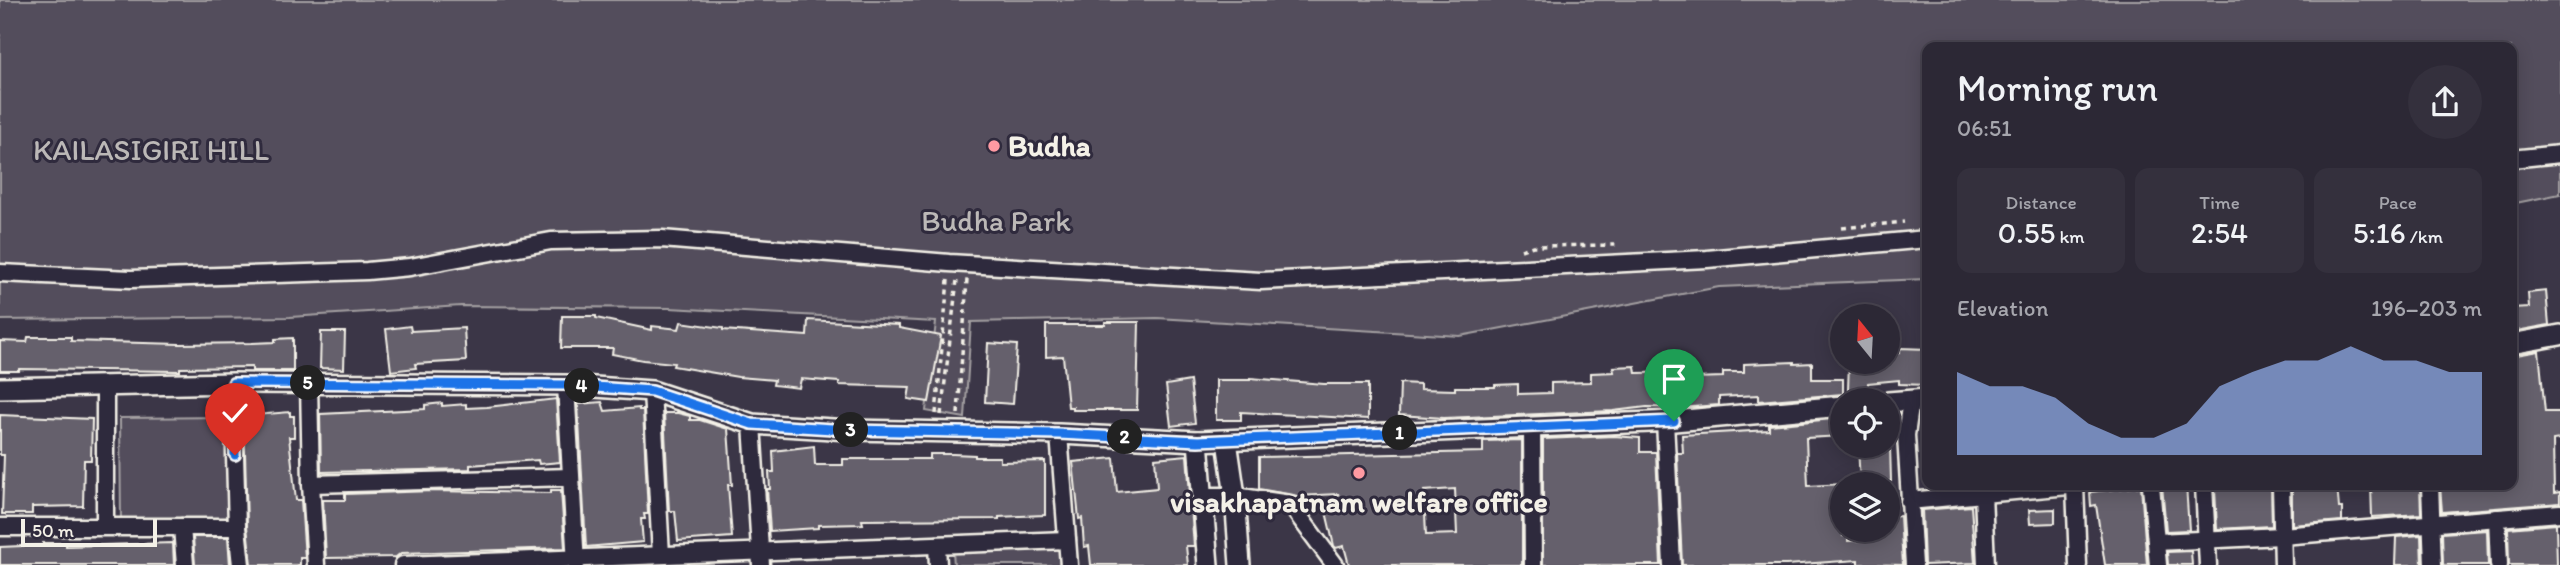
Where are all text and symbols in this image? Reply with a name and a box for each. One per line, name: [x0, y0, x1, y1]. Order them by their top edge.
text: Morning run: [1957, 65, 2158, 111]
button: share: [2408, 65, 2482, 139]
text: 06:51: [1957, 114, 2012, 142]
place label: Budha: [1008, 127, 1091, 164]
park label: KAILASIGIRI HILL: [33, 131, 269, 168]
marker: Budha: [986, 138, 1002, 154]
text: Distance: [2006, 191, 2077, 214]
text: Time: [2199, 191, 2240, 214]
text: Pace: [2379, 191, 2417, 214]
park label: Budha Park: [921, 202, 1071, 239]
text: 0.55: [1998, 214, 2055, 251]
text: 2:54: [2191, 214, 2248, 251]
text: 5:16: [2353, 214, 2406, 251]
text: km: [2055, 225, 2085, 248]
text: /km: [2406, 225, 2443, 248]
text: Elevation: [1957, 294, 2048, 322]
text: 196–203 m: [2371, 294, 2482, 322]
north arrow: [1830, 304, 1900, 374]
map controls: [1830, 304, 1900, 542]
pin: [1644, 349, 1704, 421]
icon: arrive: [1655, 360, 1693, 398]
pin: 5: [290, 366, 326, 400]
pin: 4: [564, 368, 600, 404]
text: 5: [303, 371, 312, 394]
text: 4: [576, 374, 587, 397]
pin: [205, 383, 265, 455]
button: locate: [1830, 388, 1900, 458]
icon: check: [216, 394, 254, 432]
pin: 3: [834, 412, 868, 448]
pin: 1: [1382, 416, 1418, 450]
text: 3: [845, 418, 856, 441]
pin: 2: [1108, 420, 1142, 454]
text: 1: [1395, 421, 1404, 444]
text: 2: [1120, 425, 1130, 448]
marker: visakhapatnam welfare office: [1351, 465, 1367, 481]
button: layers: [1830, 472, 1900, 542]
place label: visakhapatnam welfare office: [1170, 483, 1548, 520]
scale bar: [21, 516, 158, 548]
text: 50 m: [32, 519, 74, 542]

